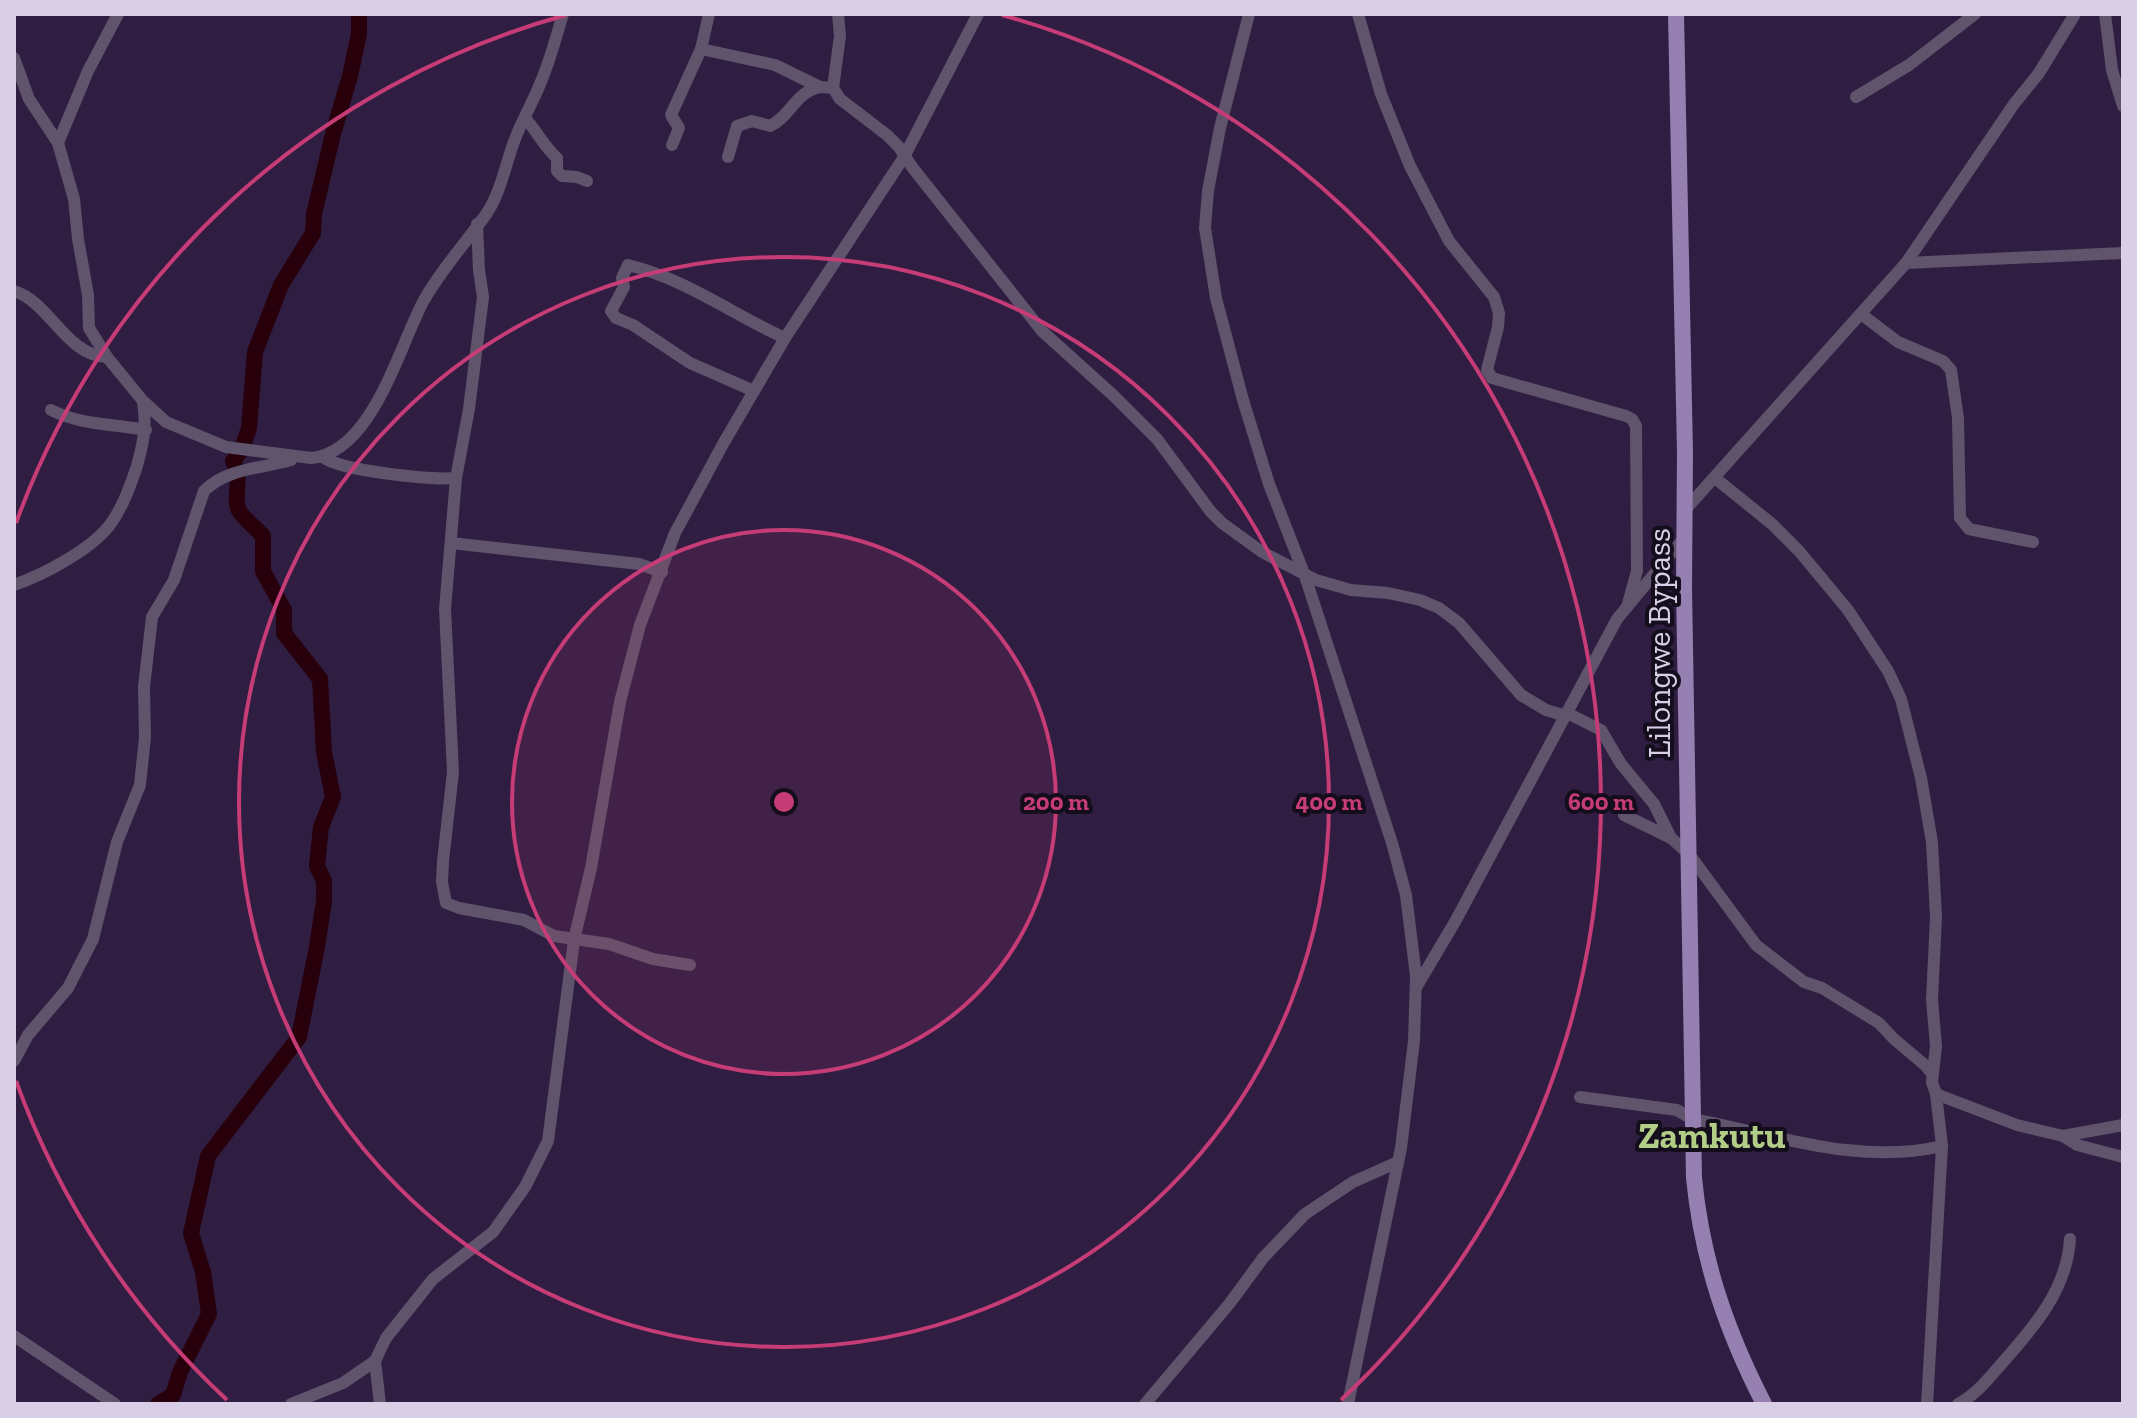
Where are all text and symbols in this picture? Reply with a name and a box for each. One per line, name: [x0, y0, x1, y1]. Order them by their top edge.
street label: Lilongwe Bypass: [1640, 528, 1678, 758]
text: 200 m: [1023, 787, 1089, 816]
text: 400 m: [1296, 787, 1362, 816]
text: 600 m: [1568, 787, 1634, 816]
centre of rings: [770, 788, 798, 816]
district label: Zamkutu: [1638, 1114, 1786, 1157]

